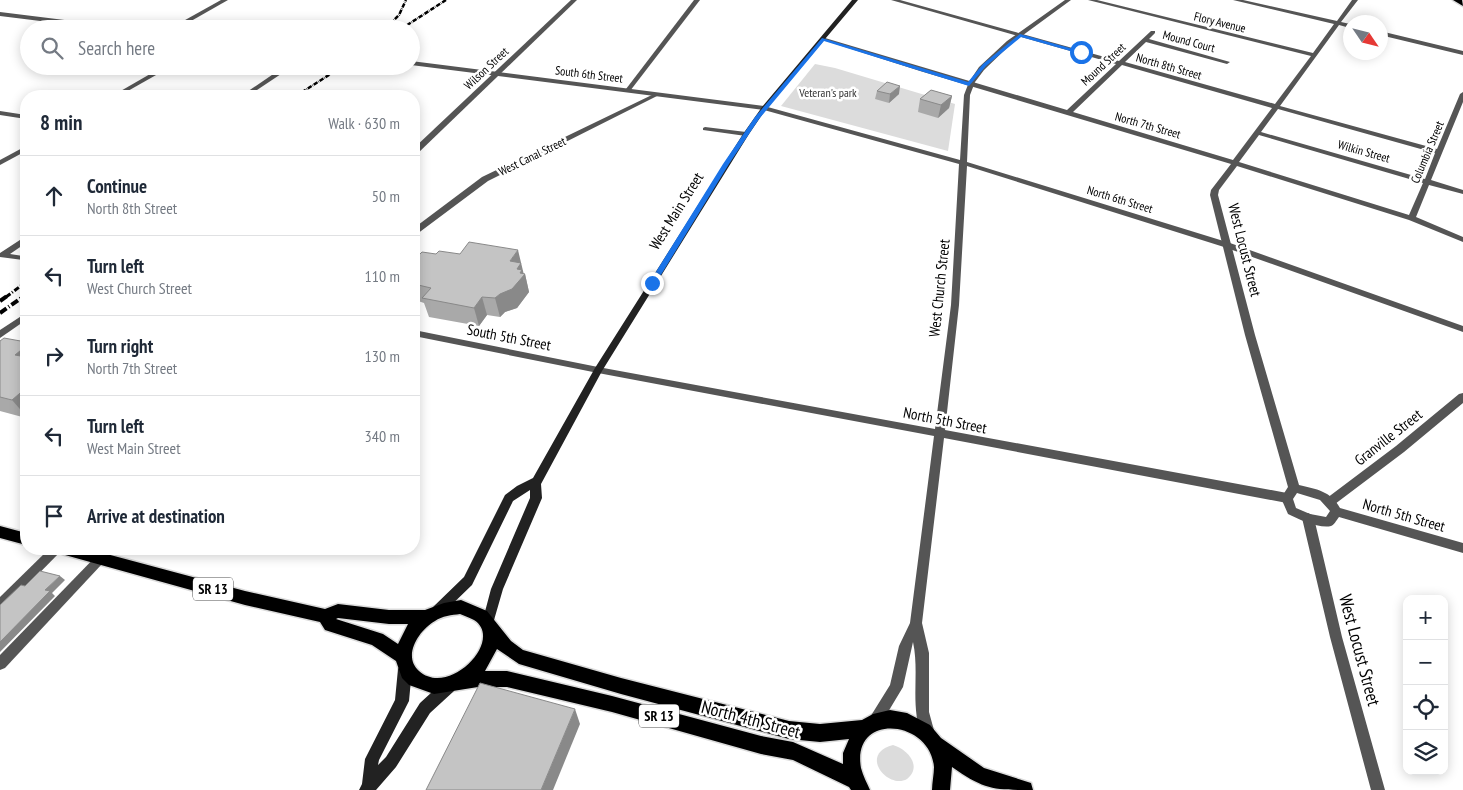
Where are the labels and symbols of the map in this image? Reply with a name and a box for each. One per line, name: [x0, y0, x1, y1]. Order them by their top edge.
street label: Flory Avenue: [1192, 8, 1248, 36]
north arrow: [1343, 15, 1388, 60]
street label: Mound Court: [1161, 27, 1217, 55]
street label: Mound Street: [1077, 39, 1129, 89]
route start: [1070, 41, 1093, 64]
street label: Wilson Street: [461, 43, 512, 92]
street label: North 8th Street: [1134, 49, 1204, 83]
street label: South 6th Street: [554, 62, 624, 86]
park label: Veteran's park: [798, 85, 857, 100]
street label: North 7th Street: [1113, 108, 1183, 142]
street label: Columbia Street: [1407, 118, 1447, 185]
street label: West Canal Street: [496, 133, 569, 179]
street label: Wilkin Street: [1336, 136, 1392, 166]
street label: West Main Street: [645, 169, 707, 253]
street label: North 6th Street: [1085, 182, 1155, 216]
street label: West Locust Street: [1224, 201, 1266, 299]
street label: West Church Street: [924, 238, 954, 338]
route end: [641, 272, 664, 295]
street label: South 5th Street: [465, 320, 553, 354]
street label: North 5th Street: [902, 403, 988, 437]
street label: Granville Street: [1350, 405, 1426, 469]
street label: North 5th Street: [1361, 494, 1447, 536]
road number: SR 13: [193, 578, 233, 600]
street label: West Locust Street: [1334, 592, 1386, 708]
street label: North 4th Street: [699, 695, 803, 743]
road number: SR 13: [639, 704, 679, 728]

